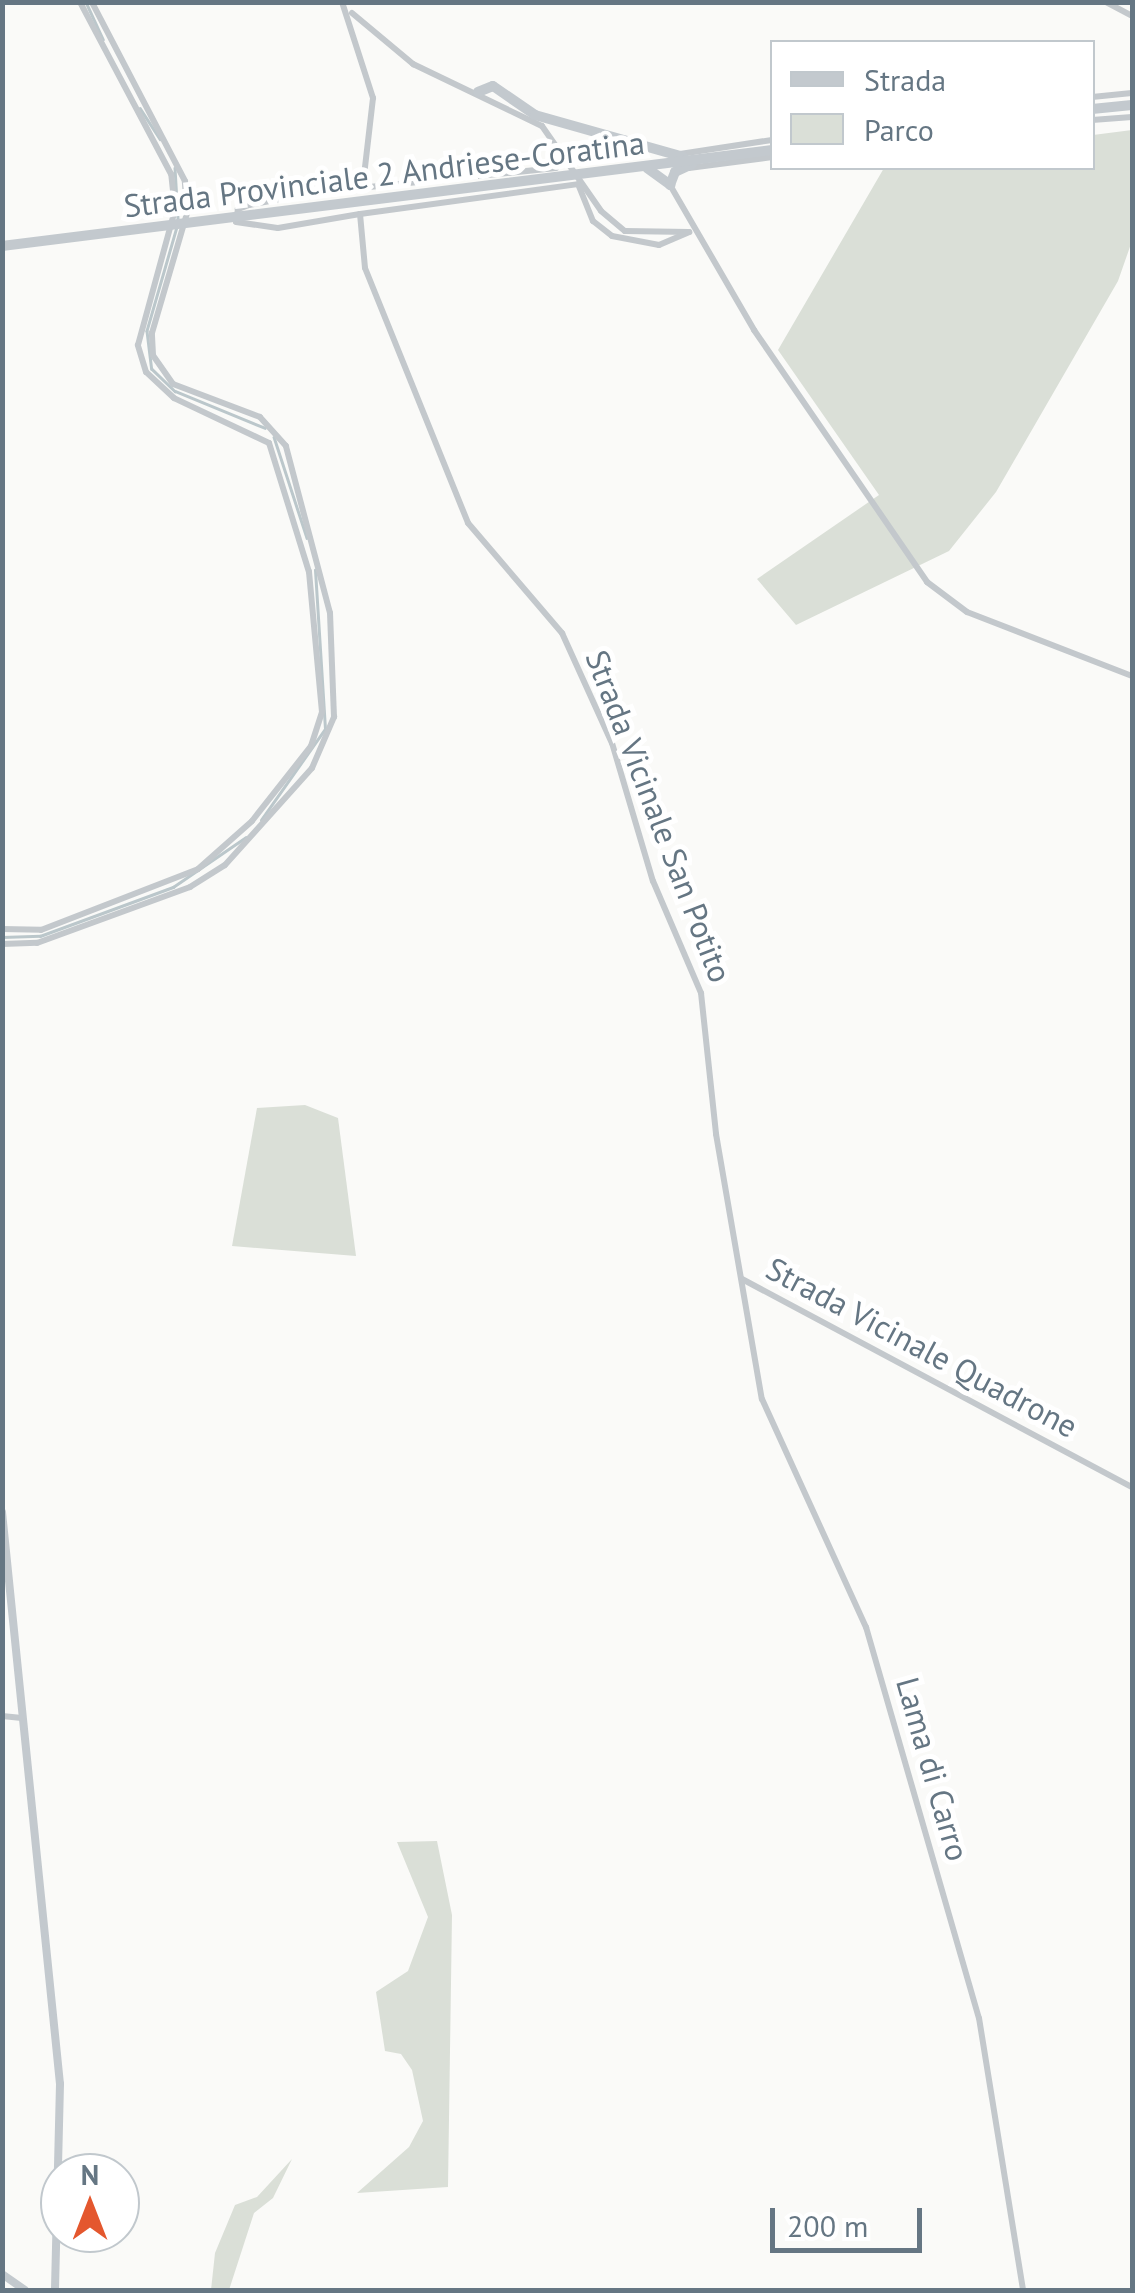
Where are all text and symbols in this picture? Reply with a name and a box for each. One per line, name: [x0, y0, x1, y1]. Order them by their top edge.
legend: [770, 40, 1095, 170]
text: Strada: [864, 60, 946, 99]
text: Parco: [864, 110, 934, 149]
street label: Strada Provinciale 2 Andriese-Coratina: [121, 123, 647, 225]
street label: Strada Vicinale San Potito: [578, 644, 740, 988]
street label: Strada Vicinale Quadrone: [760, 1248, 1084, 1446]
street label: Lama di Carro: [888, 1673, 978, 1865]
north arrow: [40, 2153, 140, 2253]
text: N: [81, 2156, 99, 2193]
scale bar: [775, 2188, 928, 2250]
text: 200 m: [787, 2206, 868, 2245]

